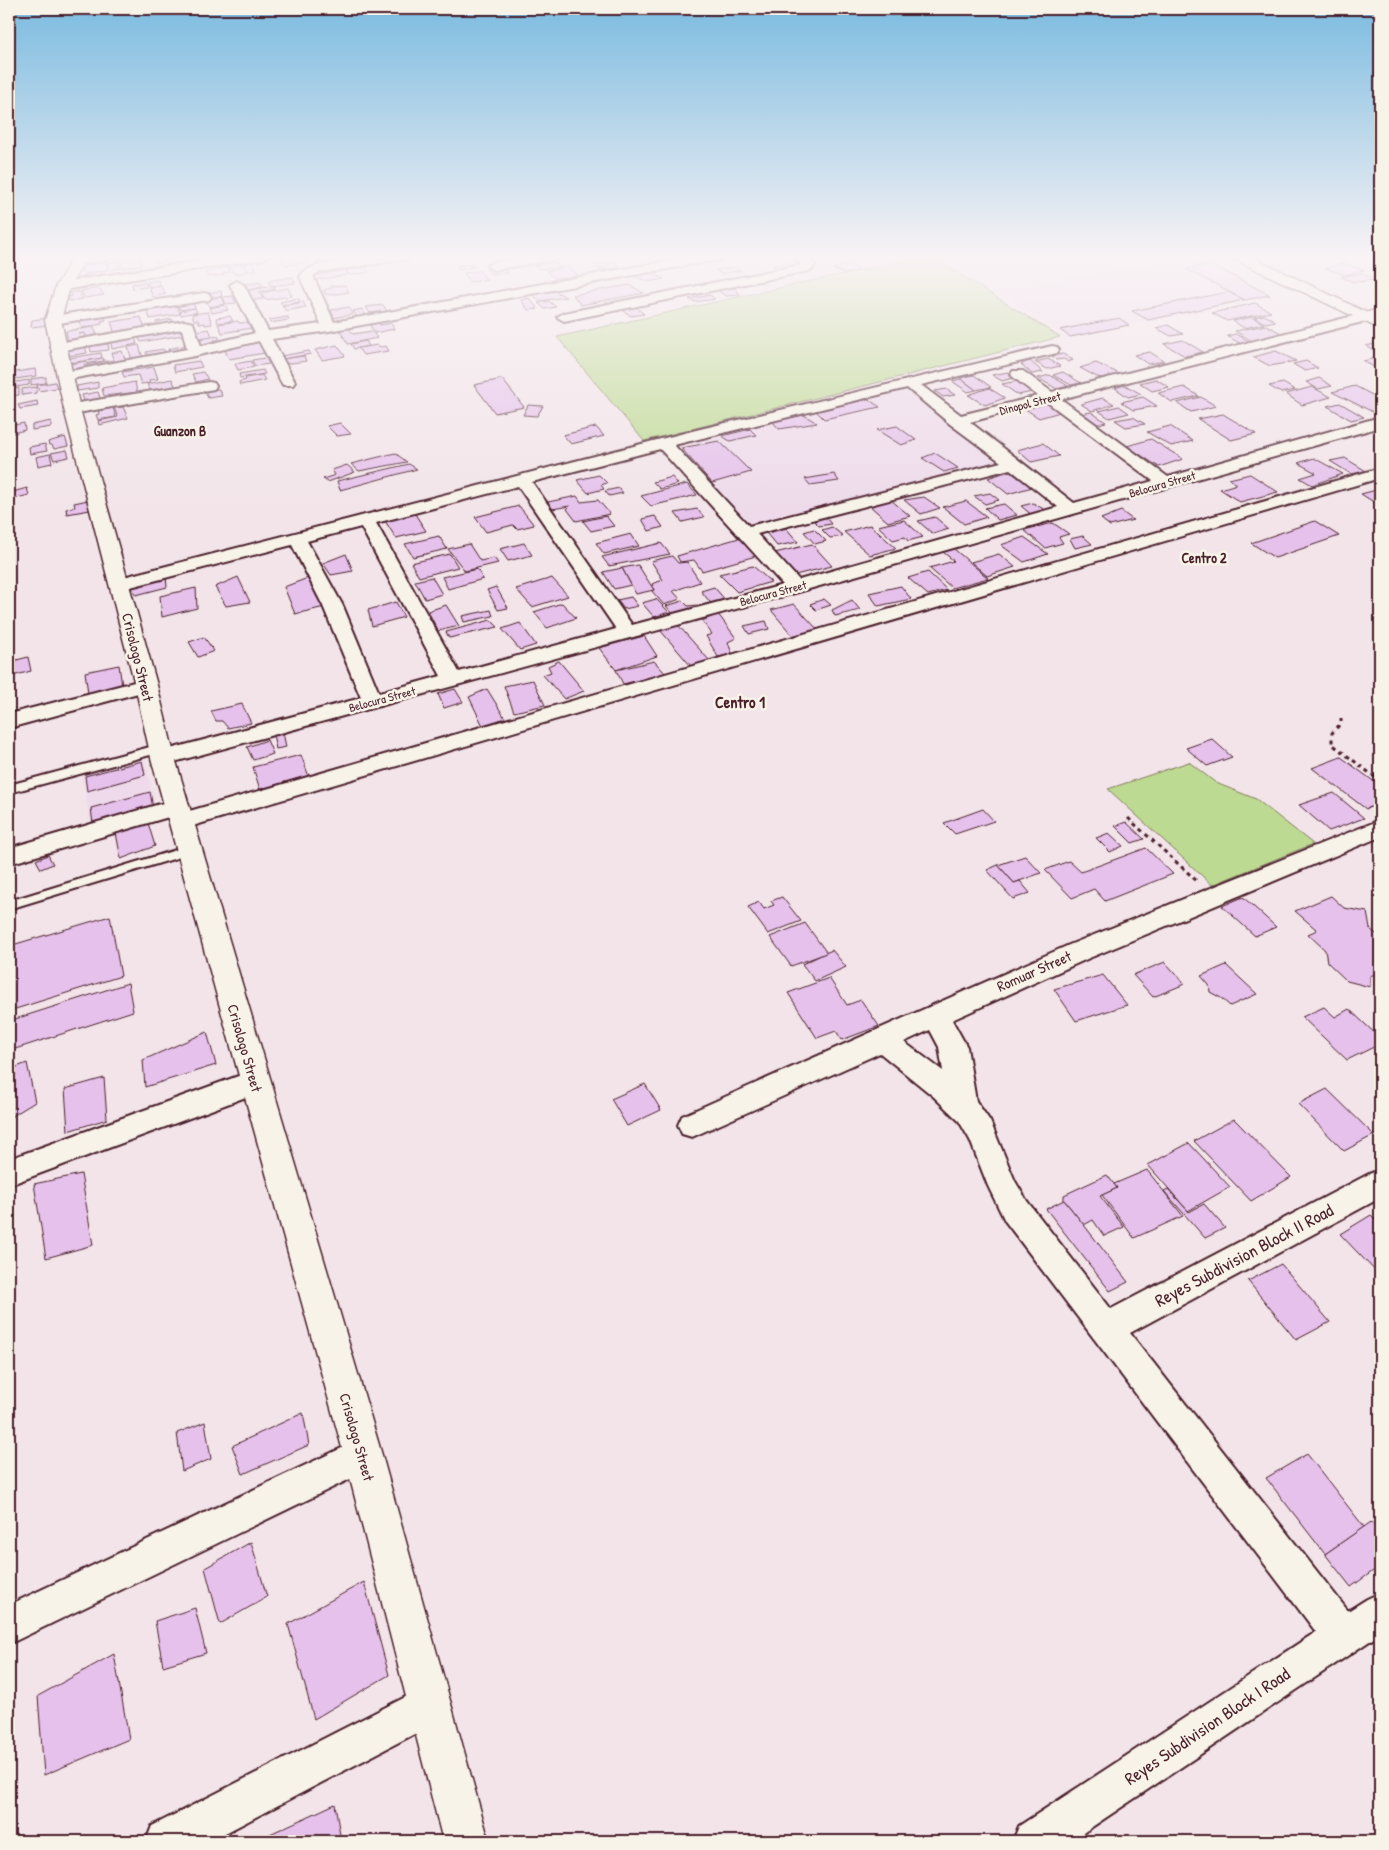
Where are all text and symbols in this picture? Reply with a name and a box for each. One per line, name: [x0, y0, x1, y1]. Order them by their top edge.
street label: Dinopol Street: [998, 387, 1063, 419]
district label: Guanzon B: [154, 421, 206, 440]
street label: Belocura Street: [1127, 466, 1198, 502]
district label: Centro 2: [1181, 548, 1227, 567]
street label: Belocura Street: [738, 576, 809, 610]
street label: Crisologo Street: [117, 611, 159, 704]
street label: Belocura Street: [347, 682, 418, 716]
district label: Centro 1: [715, 691, 765, 713]
street label: Romuar Street: [994, 945, 1075, 997]
street label: Crisologo Street: [222, 1002, 268, 1095]
street label: Reyes Subdivision Block II Road: [1150, 1197, 1338, 1313]
street label: Crisologo Street: [334, 1391, 380, 1484]
street label: Reyes Subdivision Block I Road: [1119, 1661, 1295, 1791]

